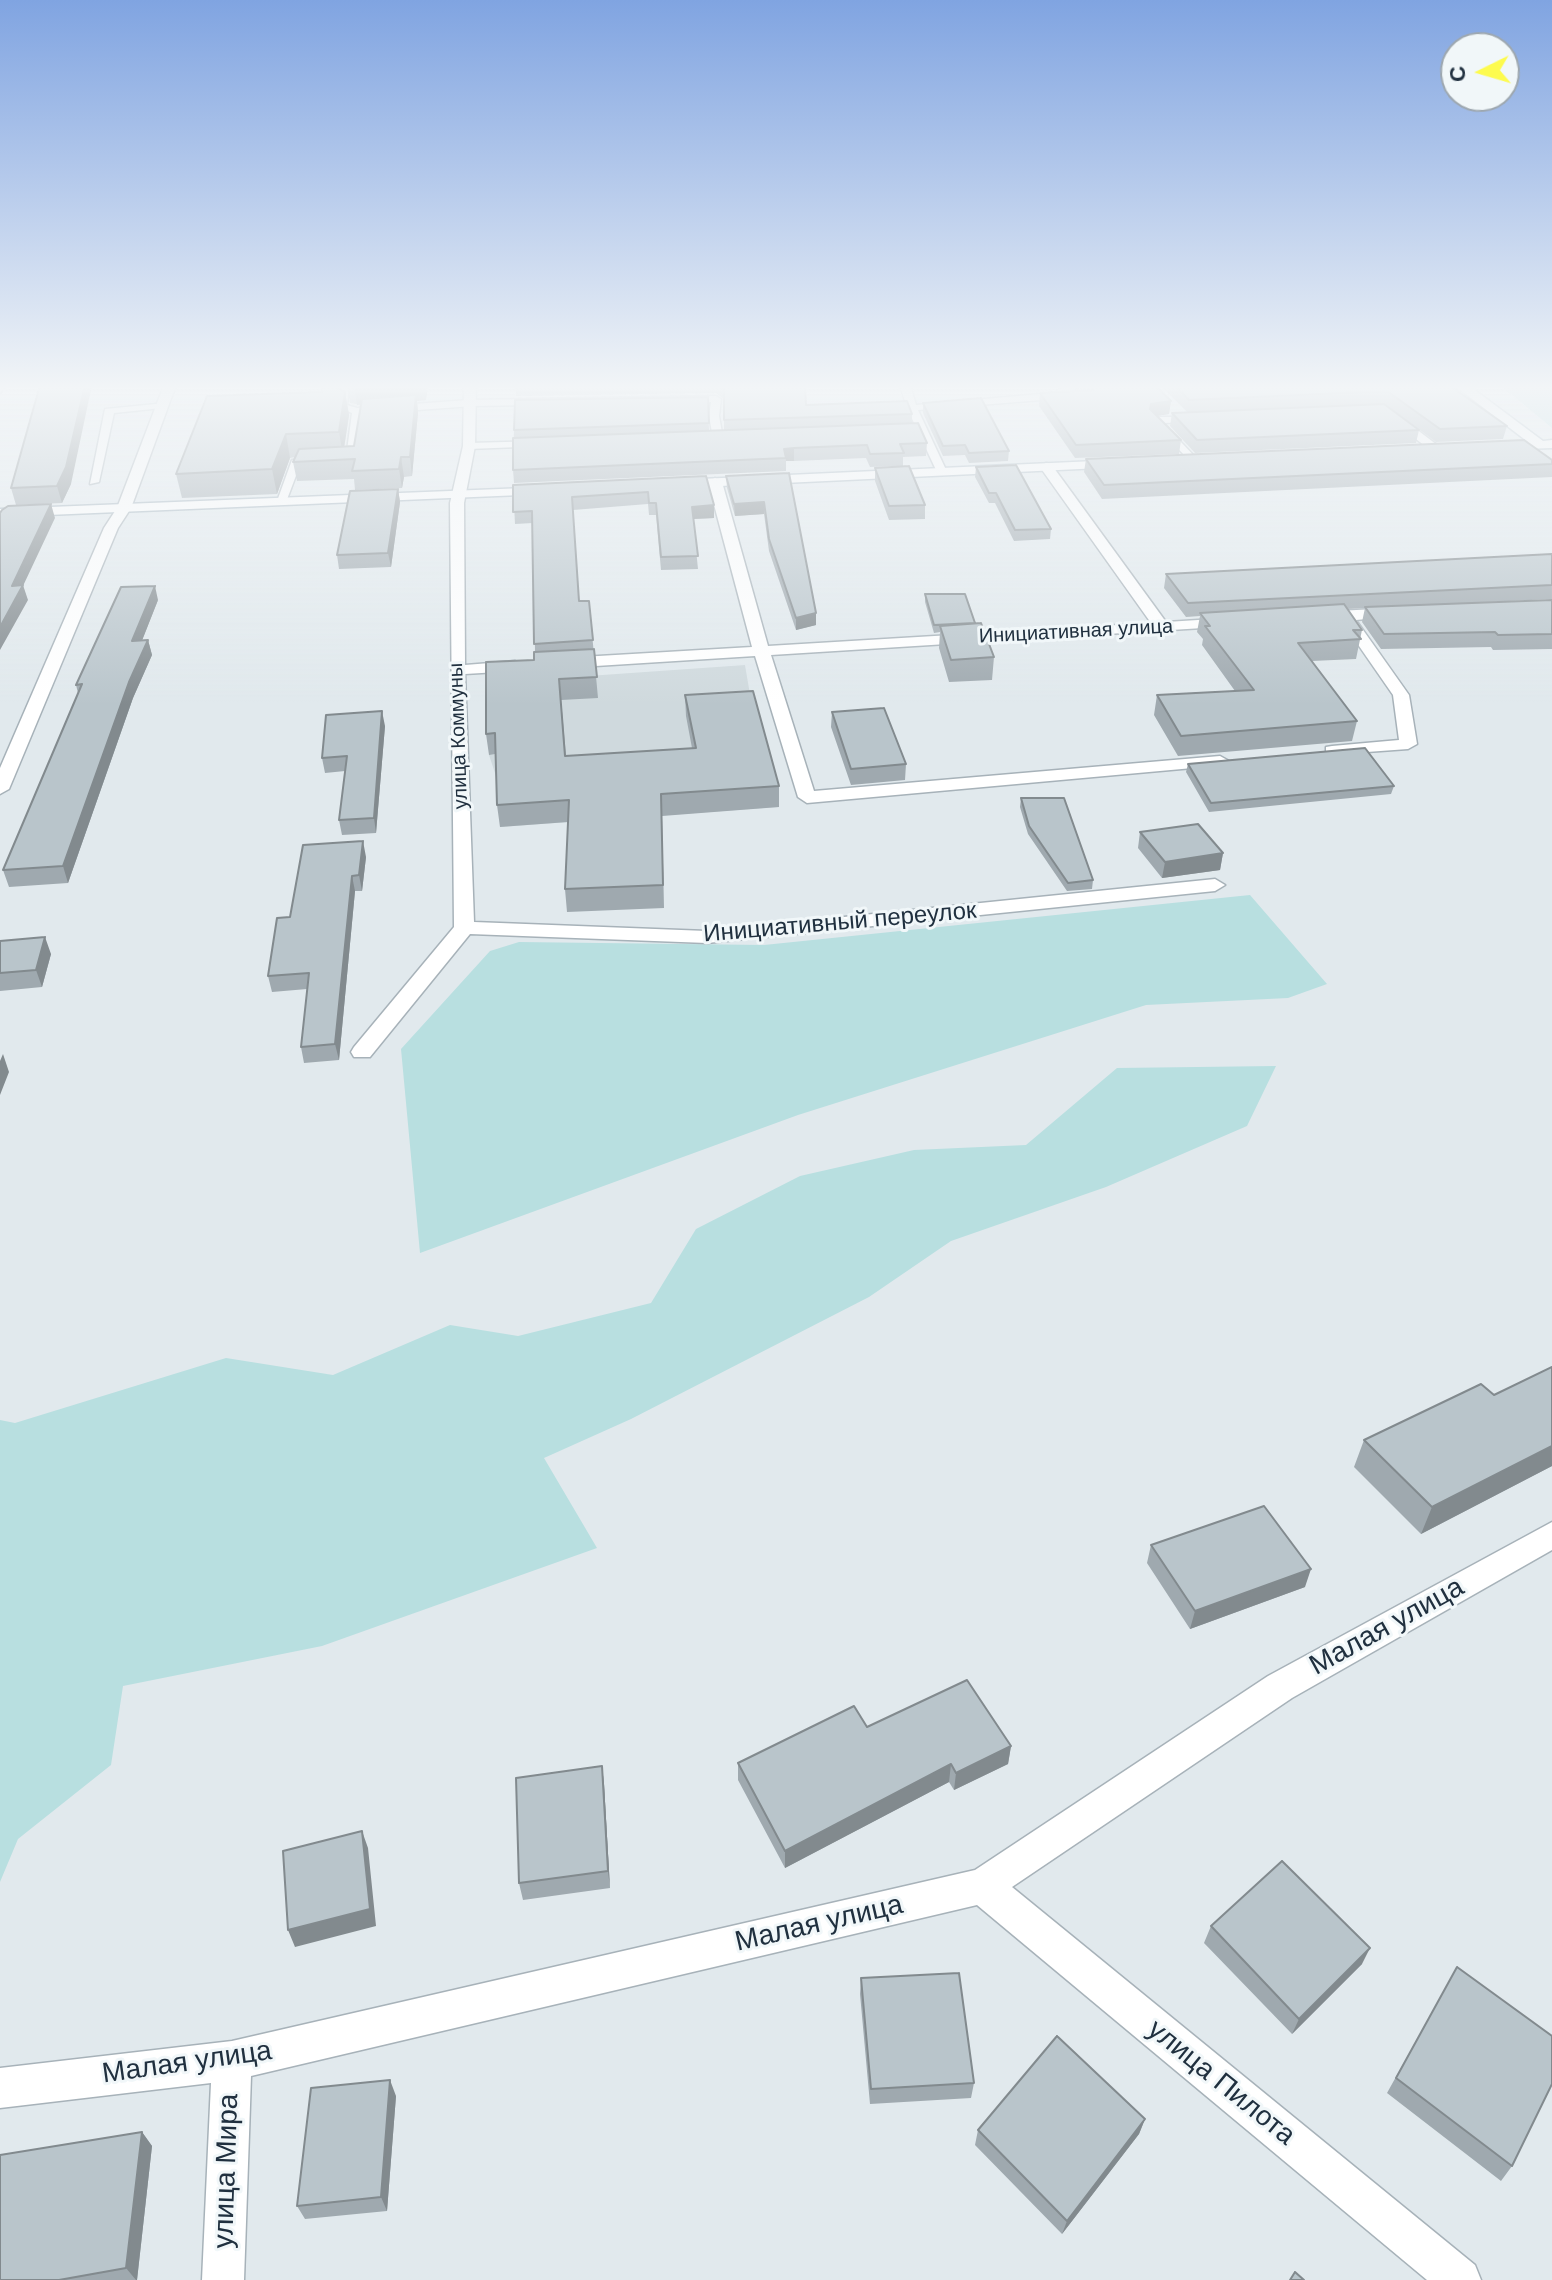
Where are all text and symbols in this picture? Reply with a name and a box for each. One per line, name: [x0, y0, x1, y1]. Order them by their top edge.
north arrow: [1440, 32, 1520, 112]
text: С: [1444, 65, 1471, 83]
street label: Инициативная улица: [978, 615, 1174, 649]
street label: улица Коммуны: [444, 662, 474, 810]
street label: Инициативный переулок: [702, 897, 978, 949]
street label: Малая улица: [1304, 1571, 1470, 1683]
street label: Малая улица: [732, 1888, 906, 1960]
street label: улица Пилота: [1140, 2013, 1302, 2153]
street label: Малая улица: [100, 2034, 274, 2092]
street label: улица Мира: [208, 2093, 246, 2249]

